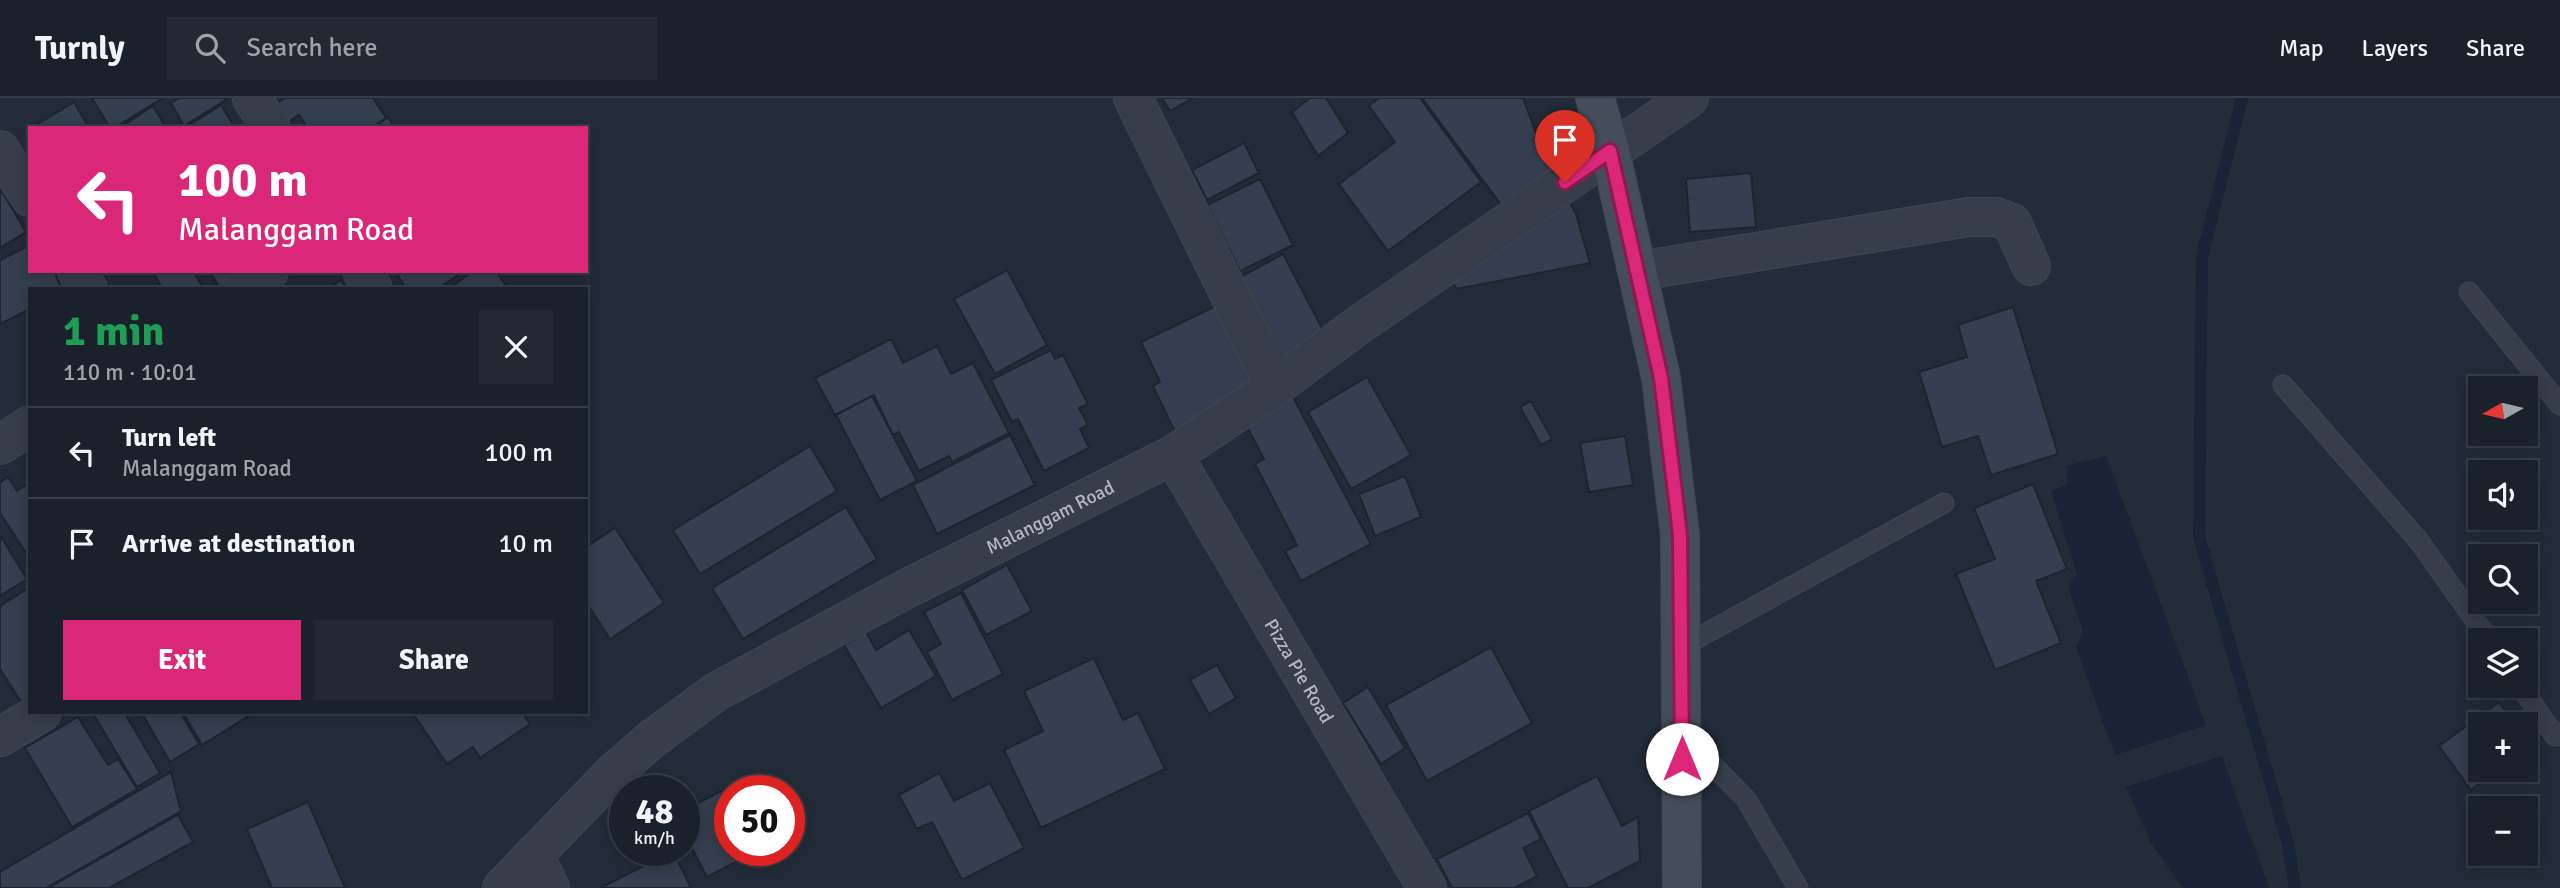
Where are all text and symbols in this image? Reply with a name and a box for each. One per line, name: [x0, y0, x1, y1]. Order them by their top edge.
search box: [167, 17, 657, 80]
text: Turnly: [35, 28, 125, 69]
icon: search: [191, 29, 229, 67]
text: Search here: [247, 32, 378, 64]
text: Map: [2279, 33, 2324, 63]
text: Layers: [2362, 33, 2428, 63]
text: Share: [2466, 33, 2525, 63]
pin: [1535, 110, 1595, 182]
icon: arrive: [1546, 121, 1584, 159]
text: 100 m: [178, 150, 308, 210]
icon: left: [63, 154, 154, 245]
text: Malanggam Road: [178, 210, 414, 249]
text: 1 min: [63, 306, 164, 357]
button: close: [479, 310, 553, 384]
text: 110 m · 10:01: [63, 358, 197, 387]
north arrow: [2468, 376, 2538, 446]
map controls: [2468, 376, 2538, 866]
text: Turn left: [122, 422, 216, 454]
icon: left: [63, 434, 101, 472]
text: 100 m: [484, 437, 553, 469]
text: Malanggam Road: [122, 454, 292, 483]
button: sound: [2468, 460, 2538, 530]
street label: Malanggam Road: [982, 476, 1118, 560]
icon: arrive: [63, 525, 101, 563]
text: Arrive at destination: [122, 528, 355, 560]
text: 10 m: [498, 528, 553, 560]
button: search: [2468, 544, 2538, 614]
street label: Pizza Pie Road: [1259, 615, 1339, 728]
button: Exit: [63, 620, 301, 700]
button: Share: [315, 620, 553, 700]
button: layers: [2468, 628, 2538, 698]
button: +: [2468, 712, 2538, 782]
position arrow: [1645, 722, 1719, 796]
speed limit sign: 50: [714, 775, 805, 866]
text: 48: [636, 790, 673, 833]
button: −: [2468, 796, 2538, 866]
text: km/h: [634, 827, 675, 849]

